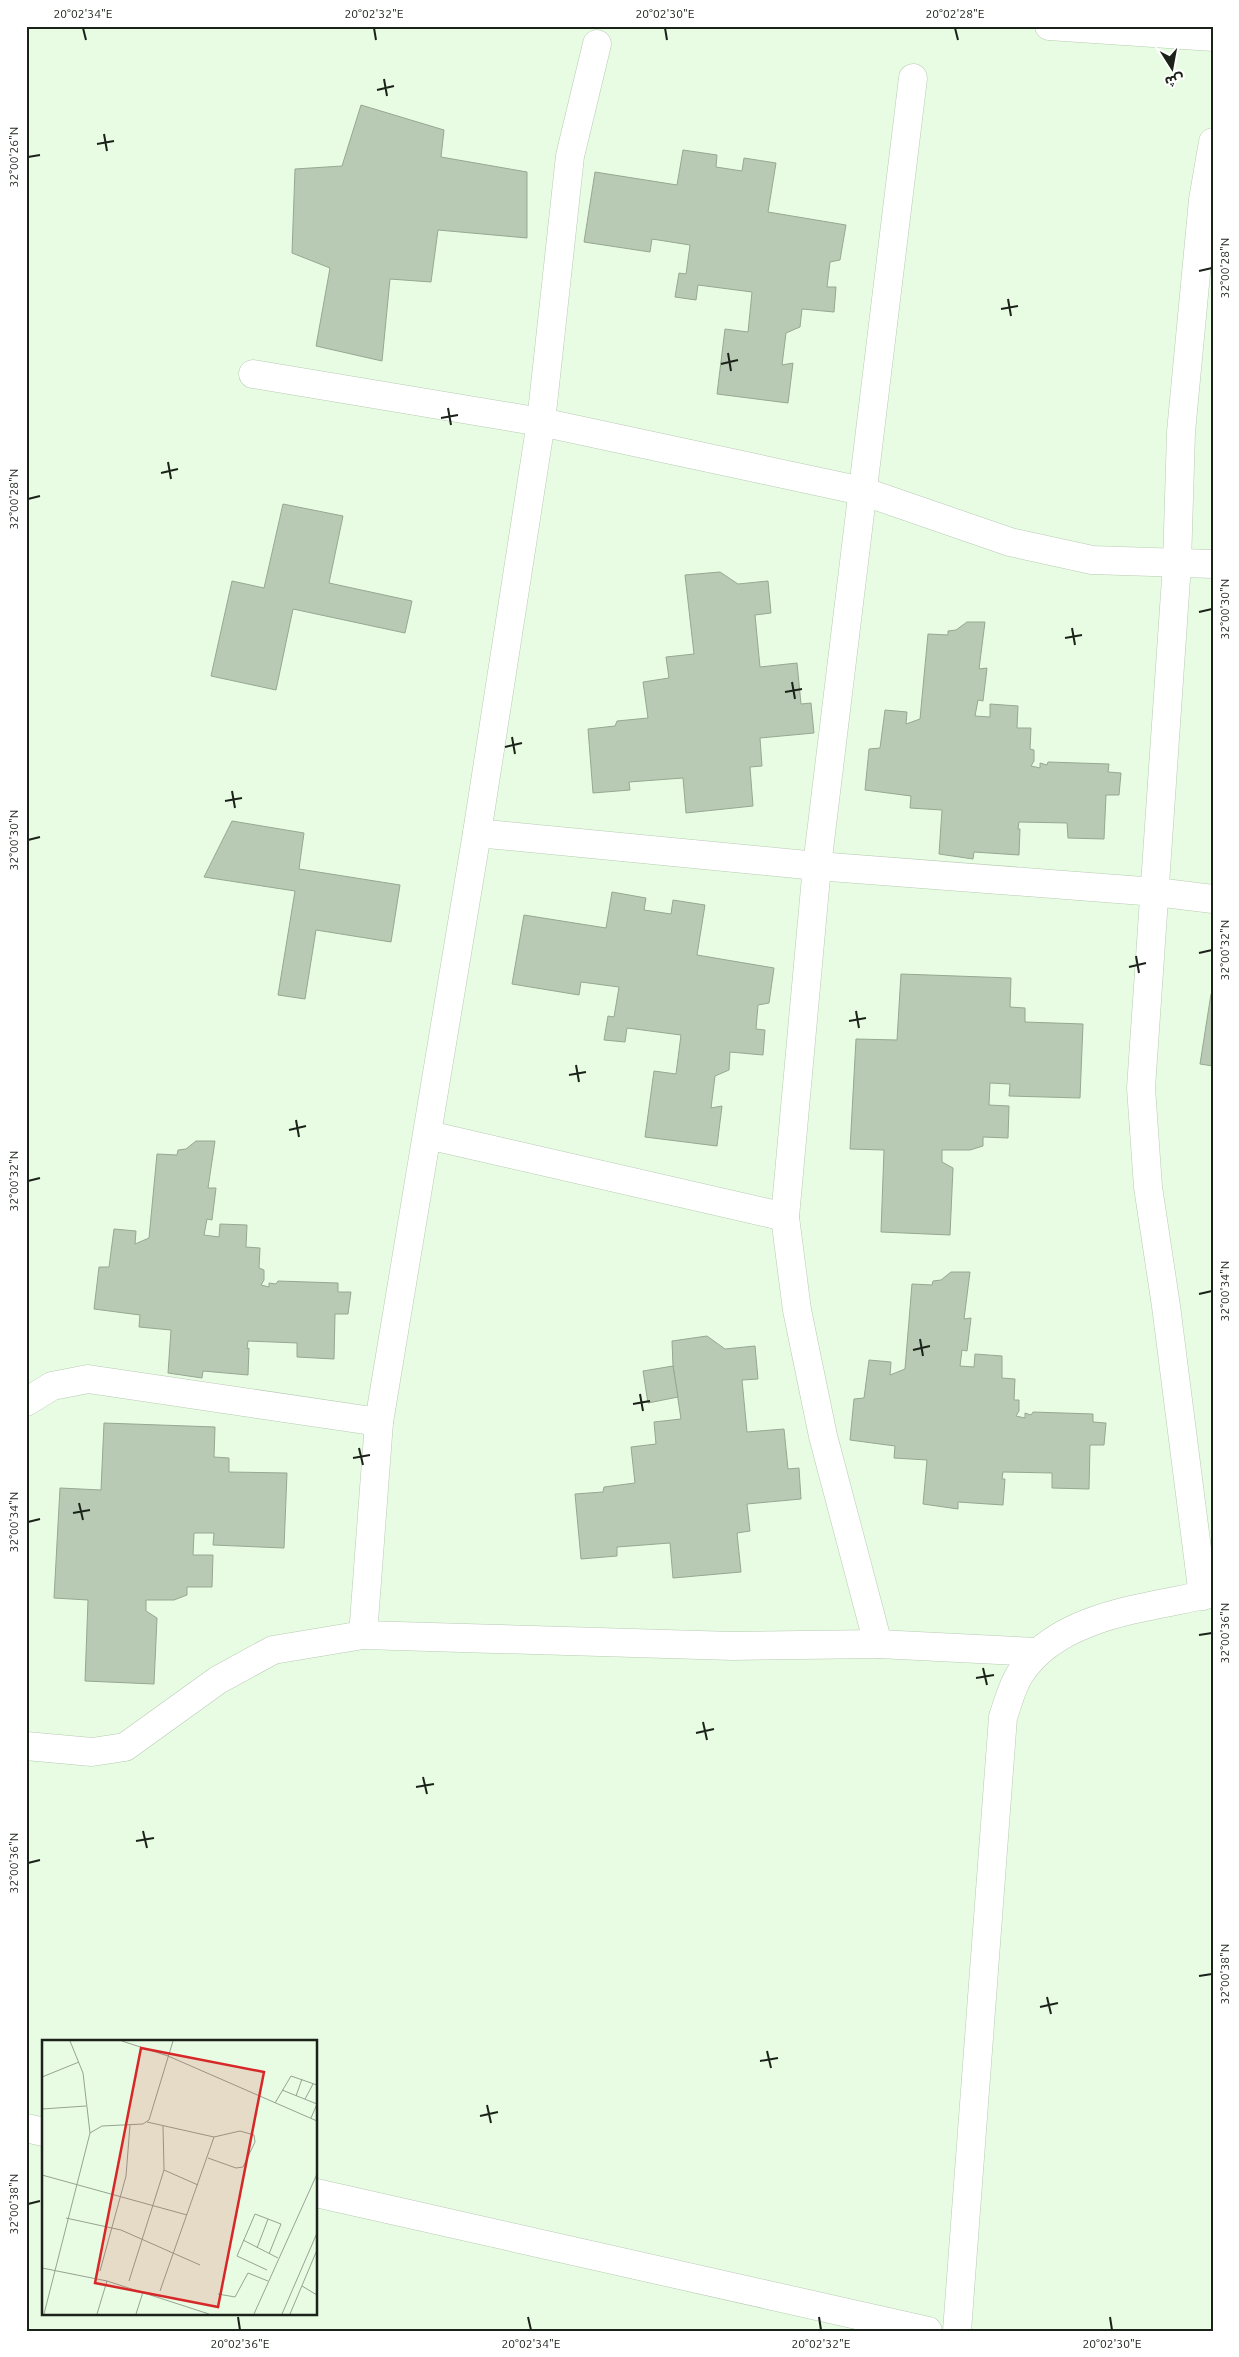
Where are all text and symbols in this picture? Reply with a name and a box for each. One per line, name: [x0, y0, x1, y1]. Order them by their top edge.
text: 20°02'34"E: [54, 7, 113, 20]
text: 20°02'32"E: [345, 7, 404, 20]
text: 20°02'30"E: [636, 7, 695, 20]
text: 20°02'28"E: [926, 7, 985, 20]
north arrow: [1146, 42, 1196, 92]
text: ش: [1164, 71, 1185, 90]
text: 32°00'26"N: [7, 127, 20, 187]
text: 32°00'28"N: [1218, 238, 1231, 298]
text: 32°00'28"N: [7, 469, 20, 529]
text: 32°00'30"N: [1218, 579, 1231, 639]
text: 32°00'30"N: [7, 810, 20, 870]
text: 32°00'32"N: [1218, 920, 1231, 980]
text: 32°00'32"N: [7, 1151, 20, 1211]
text: 32°00'34"N: [1218, 1261, 1231, 1321]
text: 32°00'34"N: [7, 1492, 20, 1552]
text: 32°00'36"N: [1218, 1603, 1231, 1663]
text: 32°00'36"N: [7, 1833, 20, 1893]
text: 32°00'38"N: [1218, 1944, 1231, 2004]
inset map: [42, 2040, 318, 2314]
text: 32°00'38"N: [7, 2174, 20, 2234]
text: 20°02'36"E: [211, 2337, 270, 2350]
text: 20°02'34"E: [502, 2337, 561, 2350]
text: 20°02'32"E: [792, 2337, 851, 2350]
text: 20°02'30"E: [1083, 2337, 1142, 2350]

